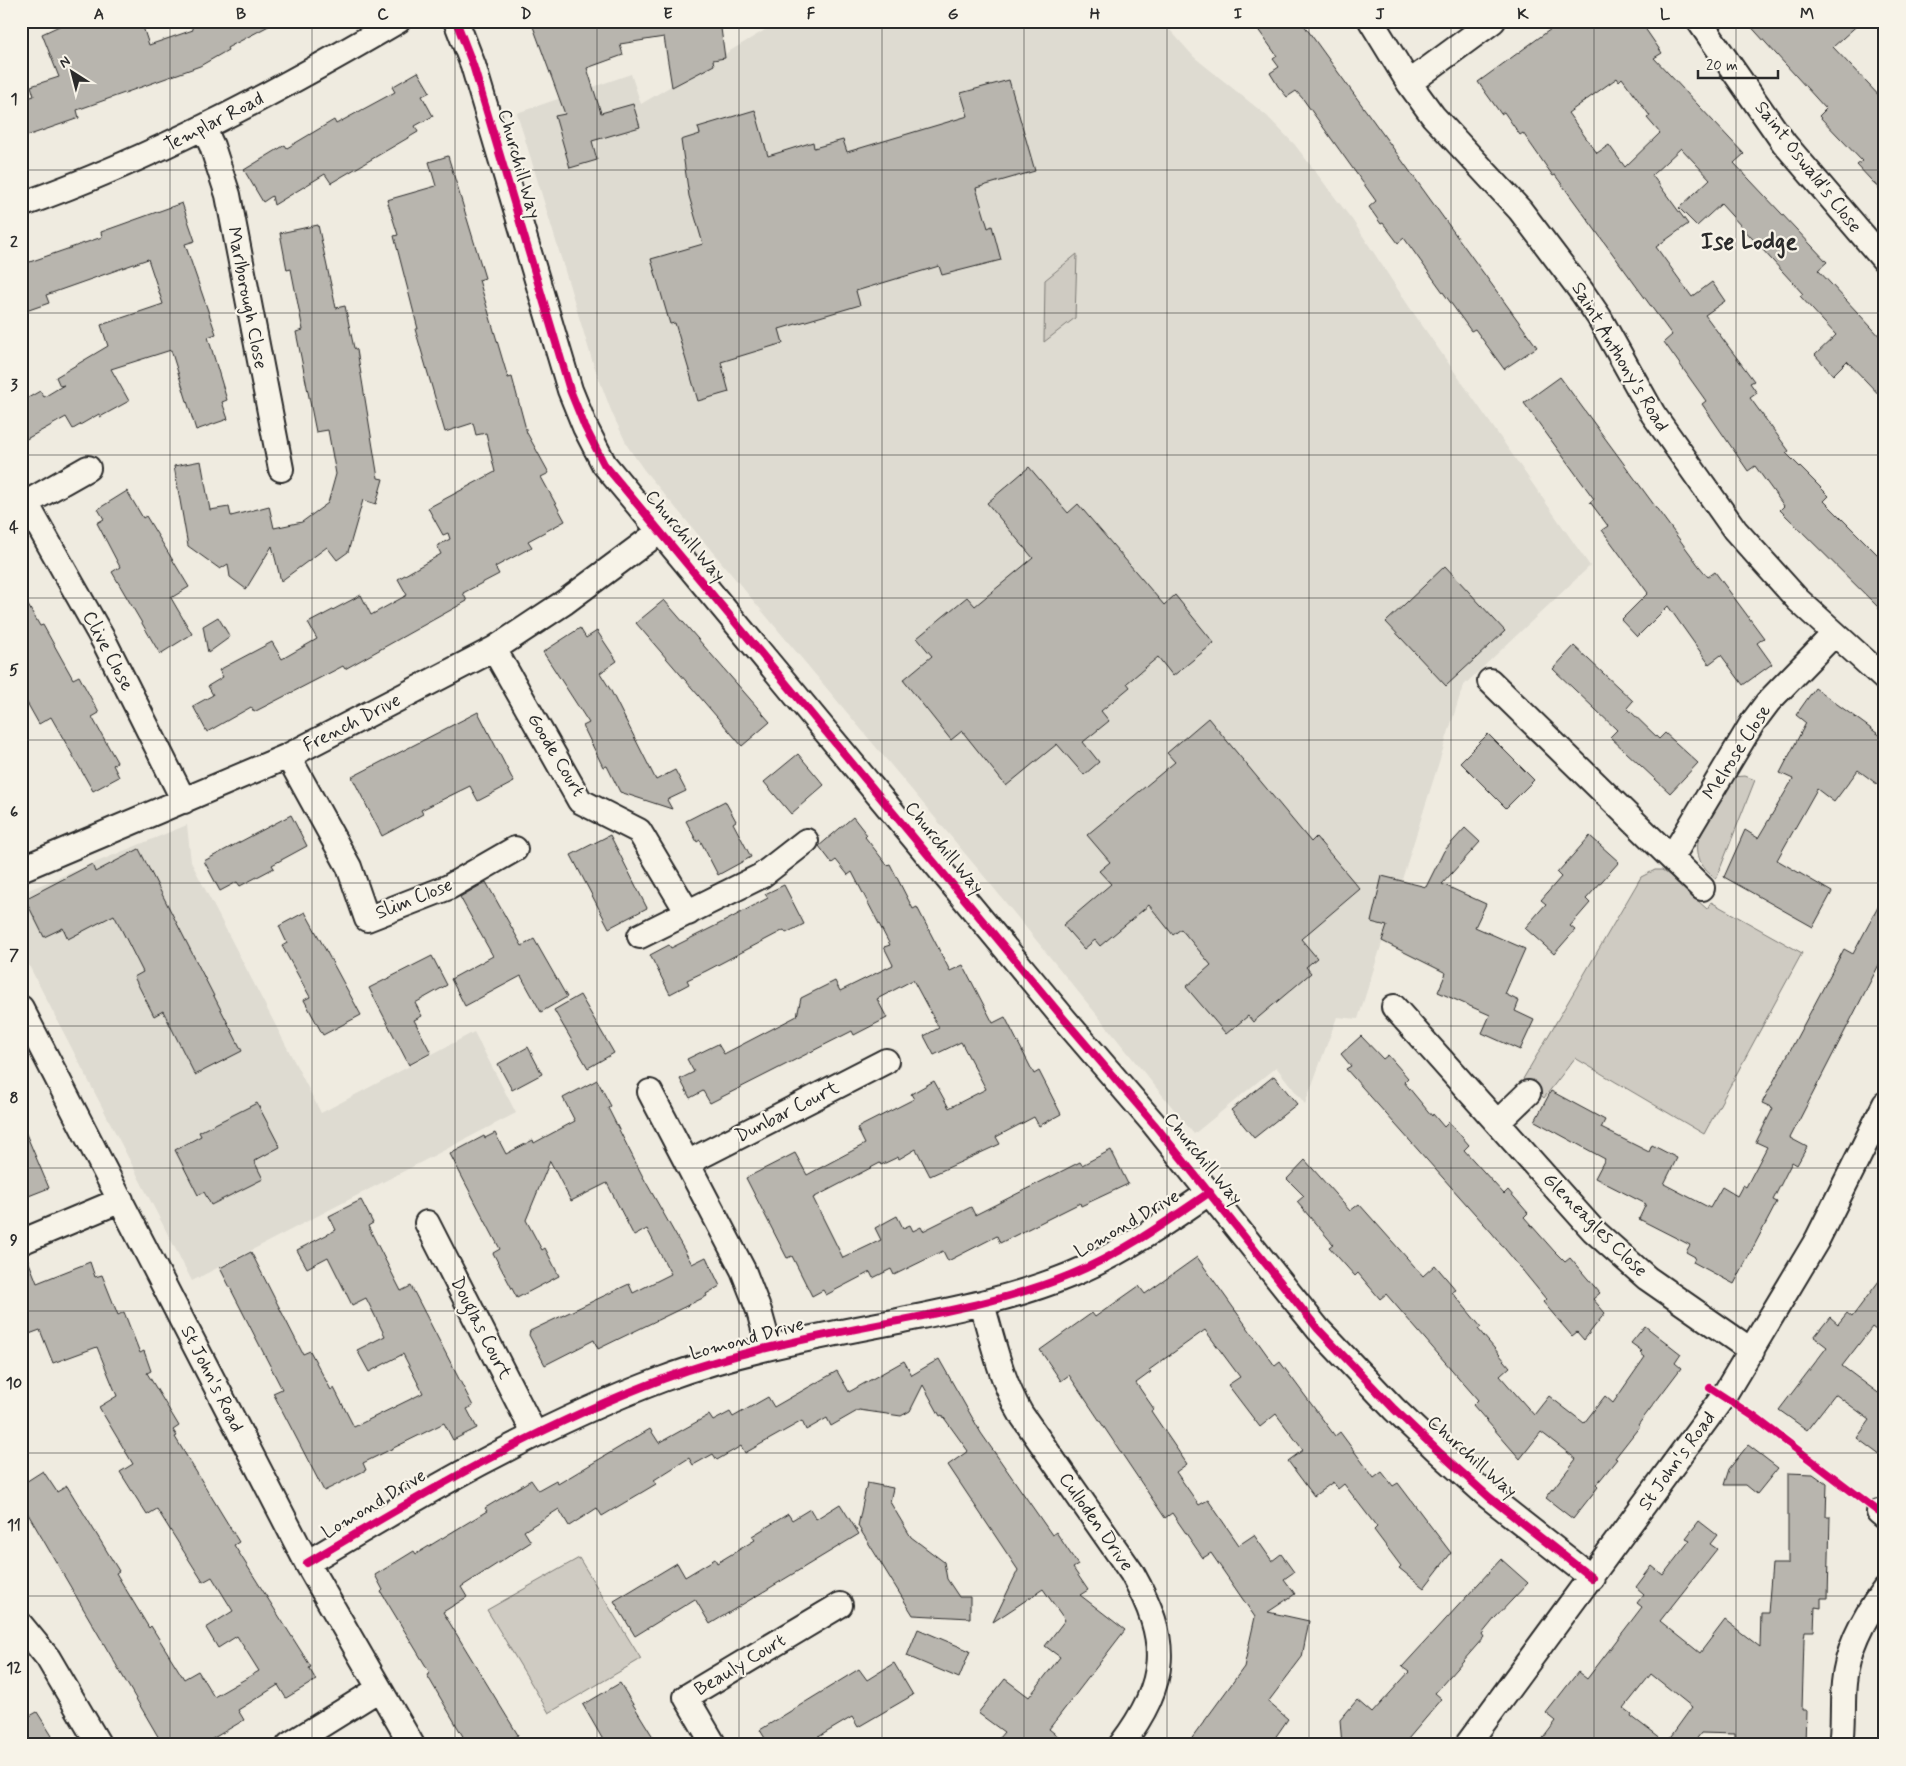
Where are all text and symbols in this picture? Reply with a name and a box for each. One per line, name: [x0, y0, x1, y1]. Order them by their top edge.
text: A: [94, 4, 104, 25]
text: B: [236, 4, 246, 25]
text: C: [377, 4, 389, 25]
text: D: [520, 4, 532, 25]
text: E: [663, 4, 673, 25]
text: F: [807, 4, 816, 25]
text: G: [948, 4, 959, 25]
text: H: [1090, 4, 1101, 25]
text: I: [1234, 4, 1243, 25]
text: J: [1375, 4, 1385, 25]
text: K: [1517, 4, 1529, 25]
text: L: [1660, 4, 1671, 25]
text: M: [1800, 4, 1814, 25]
north arrow: [48, 48, 98, 98]
scale bar: [1698, 48, 1778, 80]
text: N: [56, 52, 74, 72]
text: 20 m: [1706, 56, 1738, 76]
street label: Templar Road: [160, 86, 268, 158]
text: 1: [10, 89, 18, 110]
street label: Saint Oswald's Close: [1749, 96, 1867, 238]
street label: Churchill Way: [490, 106, 547, 222]
street label: Marlborough Close: [220, 225, 273, 371]
district label: Ise Lodge: [1701, 227, 1797, 259]
text: 2: [10, 232, 18, 253]
street label: Saint Anthony's Road: [1565, 278, 1675, 436]
text: 3: [10, 375, 18, 396]
street label: Churchill Way: [638, 485, 731, 588]
text: 4: [9, 517, 19, 538]
street label: Clive Close: [76, 607, 140, 696]
text: 5: [9, 660, 19, 681]
street label: French Drive: [299, 688, 405, 758]
street label: Melrose Close: [1697, 700, 1777, 804]
street label: Goode Court: [521, 709, 591, 801]
street label: Churchill Way: [898, 796, 989, 900]
text: 6: [10, 802, 18, 823]
street label: Slim Close: [372, 872, 456, 926]
text: 7: [9, 945, 19, 966]
street label: Dunbar Court: [731, 1075, 843, 1149]
text: 8: [9, 1088, 19, 1109]
street label: Churchill Way: [1157, 1107, 1248, 1211]
street label: Gleneagles Close: [1536, 1167, 1653, 1284]
street label: Lomond Drive: [1070, 1184, 1184, 1264]
text: 9: [10, 1230, 18, 1251]
street label: Douglas Court: [442, 1272, 518, 1385]
street label: Lomond Drive: [687, 1312, 807, 1366]
street label: St John's Road: [174, 1321, 250, 1437]
text: 10: [6, 1373, 22, 1394]
street label: St John's Road: [1633, 1406, 1721, 1516]
street label: Churchill Way: [1421, 1410, 1522, 1505]
street label: Lomond Drive: [317, 1463, 431, 1545]
street label: Culloden Drive: [1053, 1468, 1139, 1576]
text: 11: [7, 1515, 21, 1536]
street label: Beauly Court: [690, 1628, 790, 1702]
text: 12: [6, 1658, 22, 1679]

